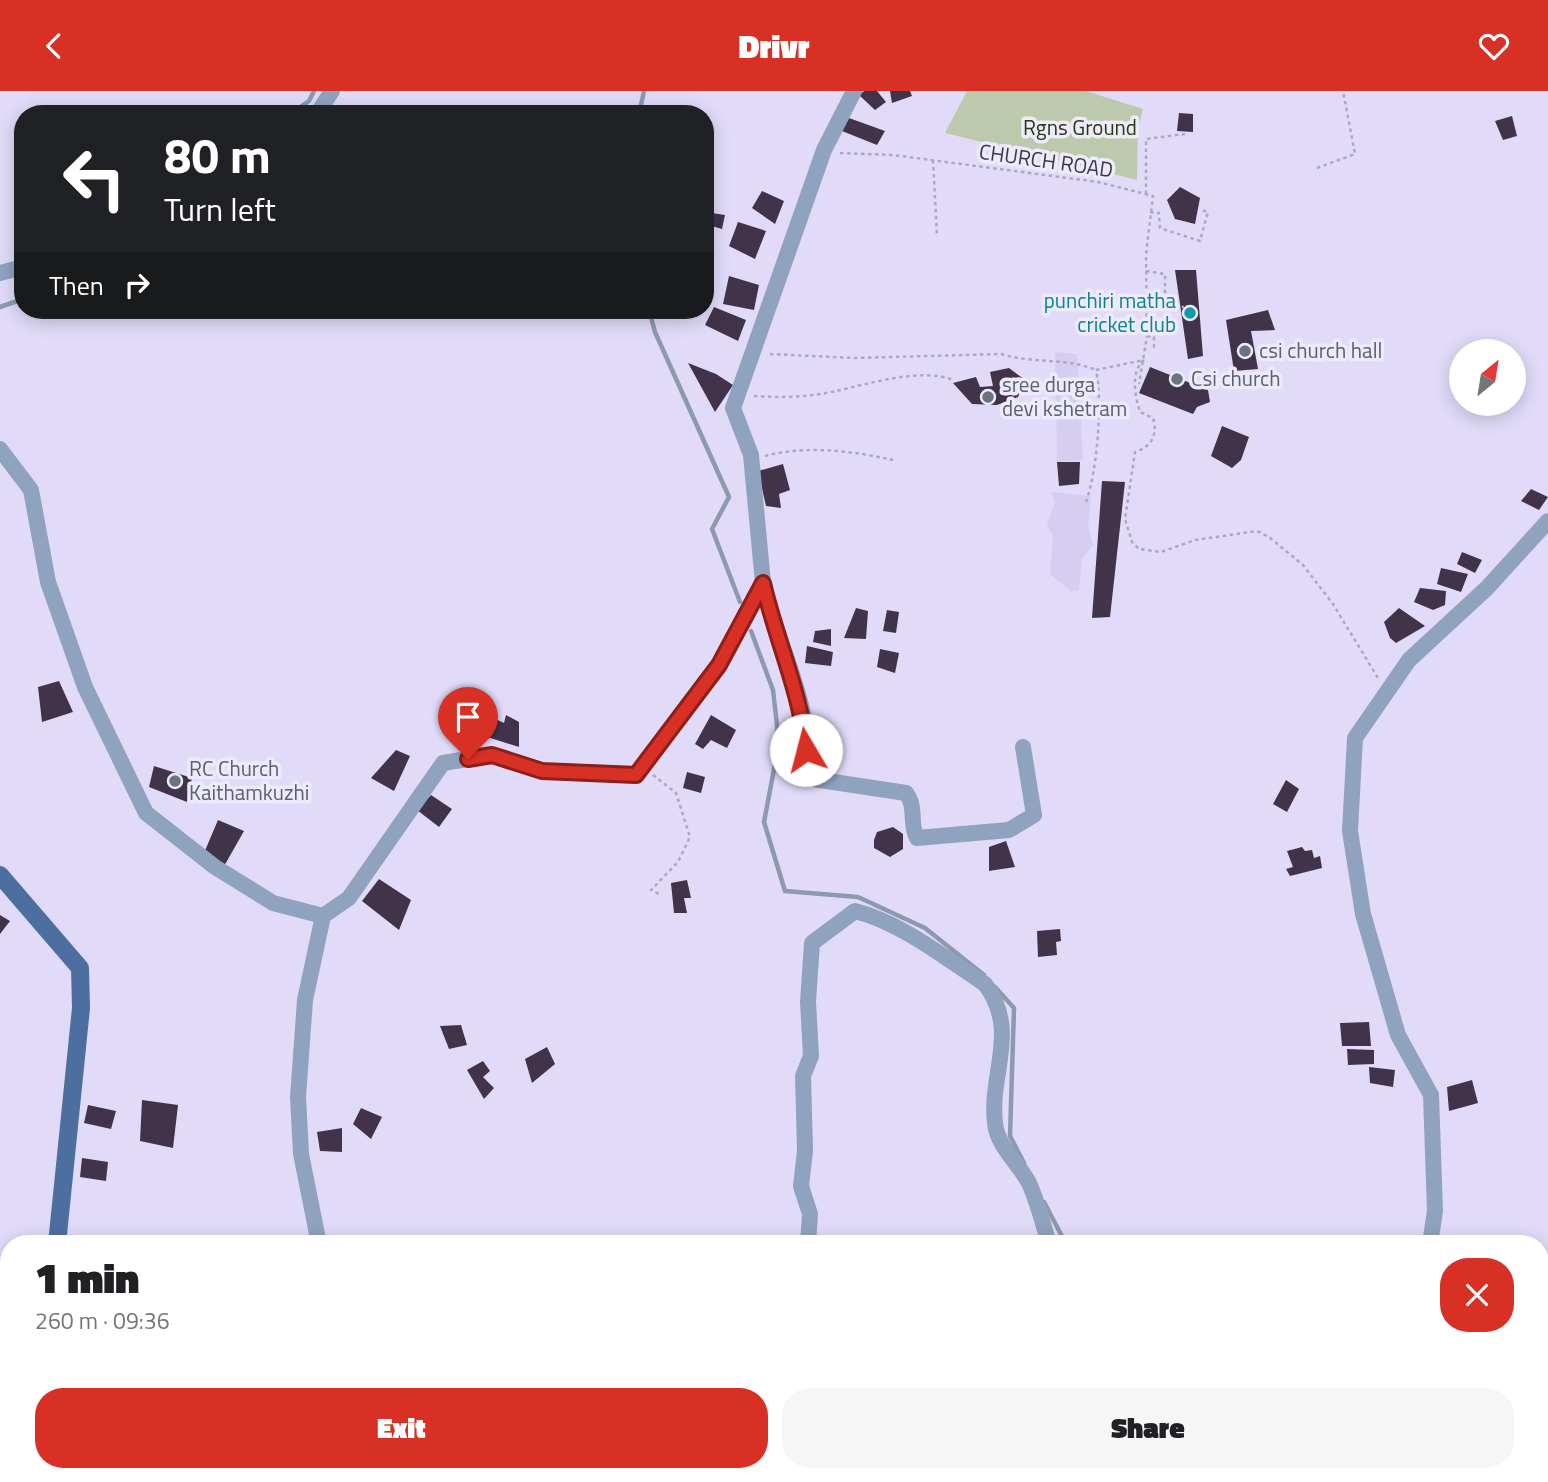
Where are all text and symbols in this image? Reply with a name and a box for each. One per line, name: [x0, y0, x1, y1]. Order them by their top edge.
text: Drivr: [739, 22, 809, 70]
icon: back: [35, 27, 73, 65]
icon: heart: [1475, 27, 1513, 65]
park label: Rgns Ground: [1023, 111, 1137, 143]
text: 80 m: [164, 117, 271, 192]
icon: left: [49, 133, 140, 224]
street label: CHURCH ROAD: [977, 135, 1115, 185]
text: Turn left: [164, 185, 276, 233]
text: Then: [49, 266, 104, 305]
icon: right: [118, 266, 156, 304]
place label: punchiri matha cricket club: [1044, 284, 1176, 340]
marker: punchiri matha cricket club: [1182, 305, 1198, 321]
place label: csi church hall: [1259, 334, 1382, 366]
north arrow: [1449, 339, 1526, 417]
map controls: [1449, 339, 1526, 416]
marker: csi church hall: [1237, 343, 1253, 359]
place label: Csi church: [1191, 362, 1280, 394]
place label: sree durga devi kshetram: [1002, 368, 1127, 424]
marker: Csi church: [1169, 371, 1185, 387]
marker: sree durga devi kshetram: [980, 389, 996, 405]
pin: [438, 687, 498, 759]
icon: arrive: [449, 698, 487, 736]
position arrow: [769, 713, 843, 787]
place label: RC Church Kaithamkuzhi: [189, 752, 309, 808]
marker: RC Church Kaithamkuzhi: [167, 773, 183, 789]
text: 1 min: [35, 1245, 139, 1309]
button: close: [1440, 1258, 1514, 1332]
text: 260 m · 09:36: [35, 1303, 170, 1338]
button: Exit: [35, 1388, 768, 1468]
button: Share: [782, 1388, 1514, 1468]

